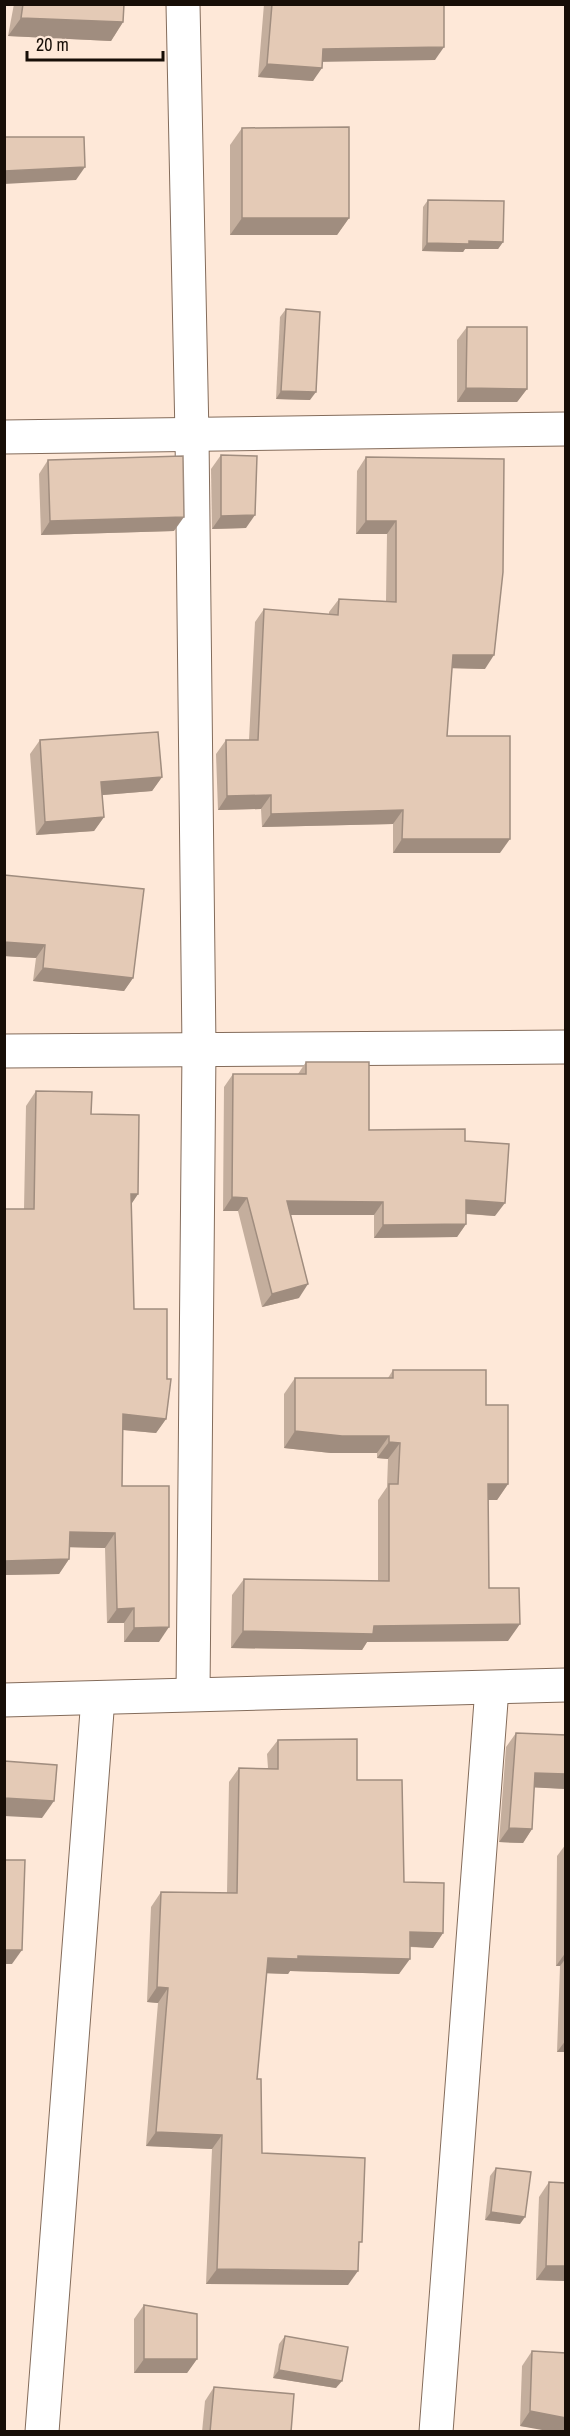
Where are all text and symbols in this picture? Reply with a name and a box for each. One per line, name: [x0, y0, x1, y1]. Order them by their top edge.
scale bar: [27, 24, 164, 62]
text: 20 m: [36, 32, 69, 57]

